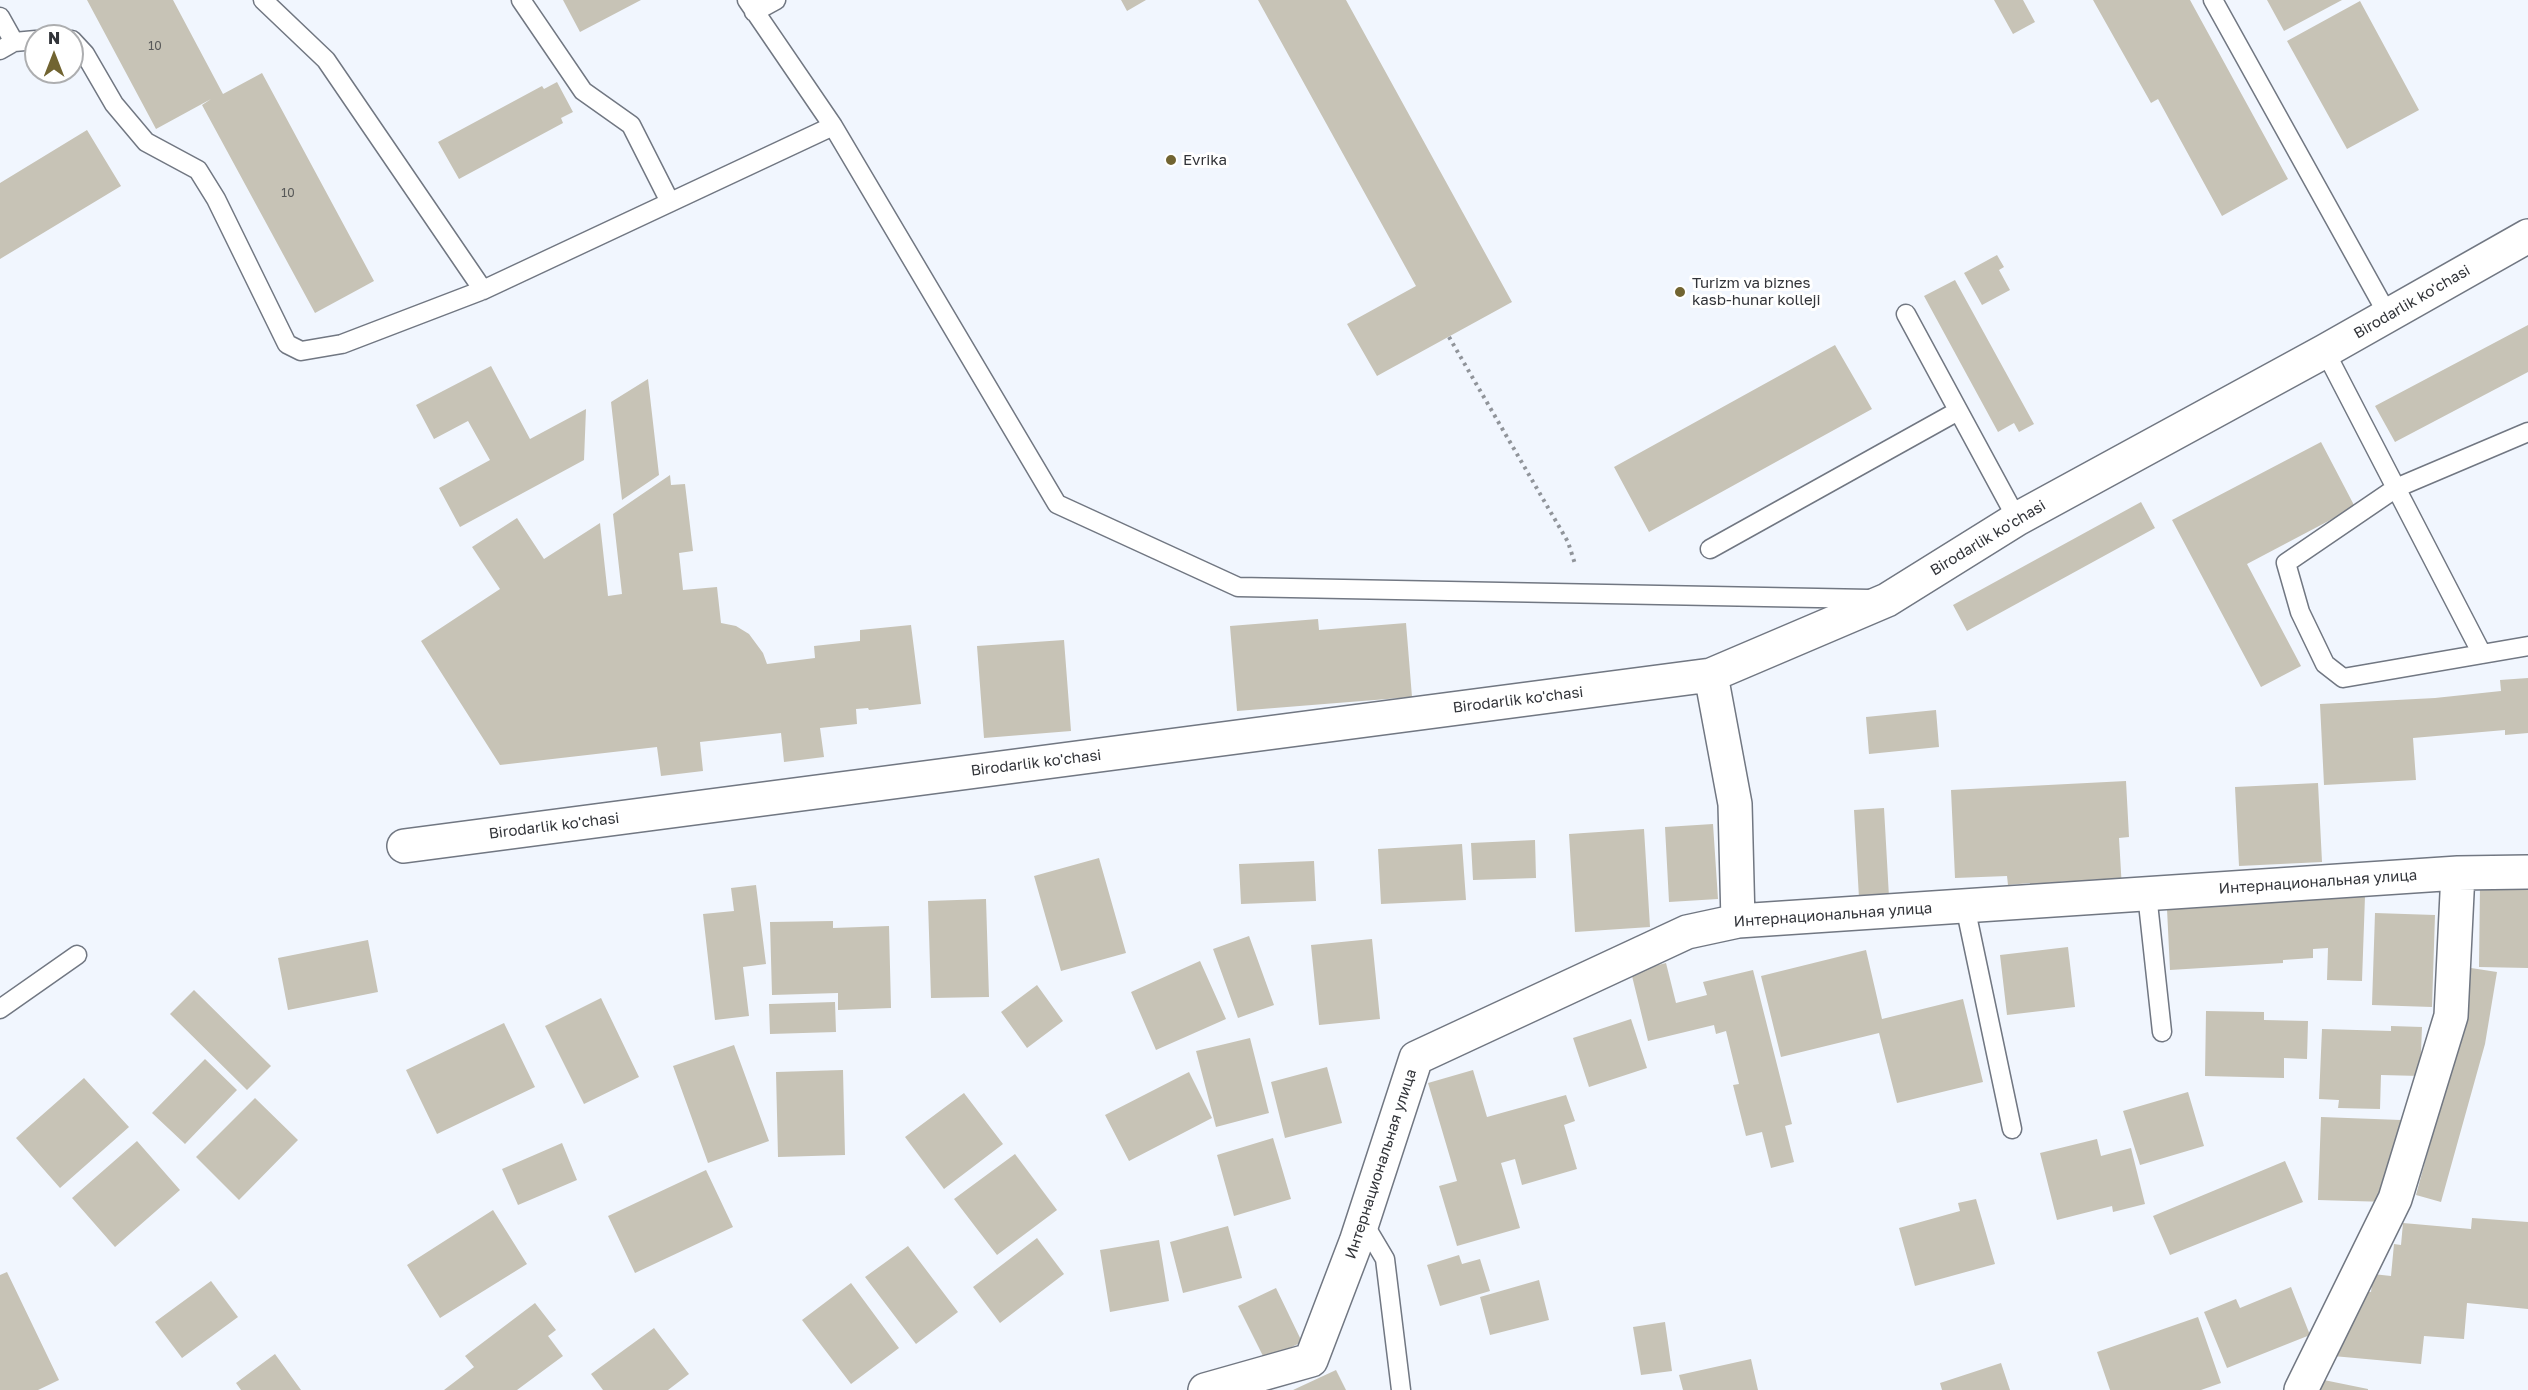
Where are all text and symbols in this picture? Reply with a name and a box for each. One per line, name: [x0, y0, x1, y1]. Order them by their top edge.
north arrow: [24, 24, 84, 84]
text: N: [48, 28, 60, 48]
house number: 10: [148, 39, 162, 53]
place label: Evrika: [1183, 151, 1227, 169]
marker: Evrika: [1164, 153, 1178, 167]
house number: 10: [281, 186, 295, 200]
street label: Birodarlik ko'chasi: [2351, 261, 2473, 343]
place label: Turizm va biznes kasb-hunar kolleji: [1692, 274, 1821, 309]
marker: Turizm va biznes kasb-hunar kolleji: [1673, 285, 1687, 299]
street label: Birodarlik ko'chasi: [1927, 496, 2049, 580]
street label: Birodarlik ko'chasi: [1452, 683, 1584, 717]
street label: Birodarlik ko'chasi: [970, 746, 1102, 780]
street label: Birodarlik ko'chasi: [488, 809, 620, 843]
street label: Интернациональная улица: [2218, 866, 2418, 898]
street label: Интернациональная улица: [1733, 899, 1933, 931]
street label: Интернациональная улица: [1342, 1067, 1420, 1261]

